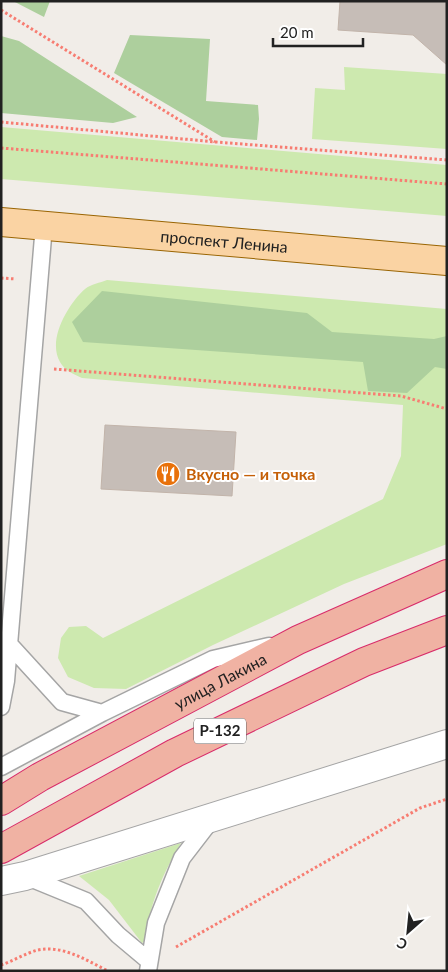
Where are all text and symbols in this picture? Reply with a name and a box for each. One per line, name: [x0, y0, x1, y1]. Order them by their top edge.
scale bar: [273, 15, 363, 47]
text: 20 m: [280, 23, 314, 41]
street label: проспект Ленина: [160, 226, 289, 256]
restaurant icon: Вкусно — и точка: [155, 461, 181, 487]
place label: Вкусно — и точка: [186, 464, 315, 483]
street label: улица Лакина: [171, 649, 269, 713]
road number: Р-132: [194, 718, 246, 744]
north arrow: [383, 907, 433, 957]
text: С: [393, 934, 410, 954]

